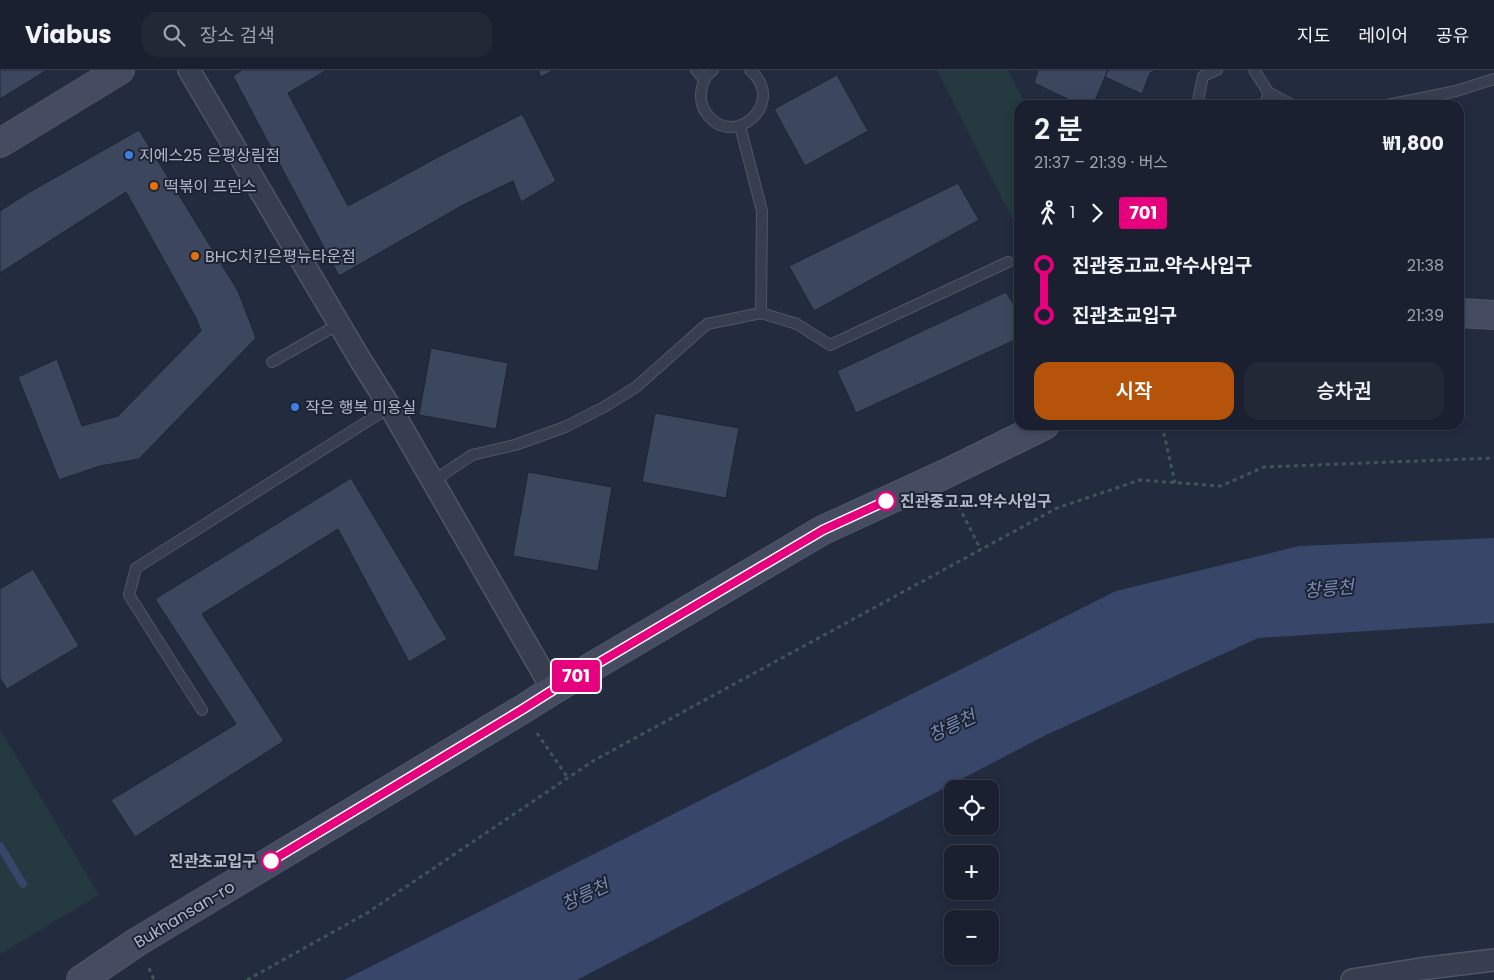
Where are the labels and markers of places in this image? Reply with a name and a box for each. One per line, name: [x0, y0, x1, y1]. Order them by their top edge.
place label: 지에스25 은평상림점: [139, 144, 280, 167]
marker: 지에스25 은평상림점: [123, 149, 135, 161]
place label: 떡볶이 프린스: [164, 175, 257, 198]
marker: 떡볶이 프린스: [148, 180, 160, 192]
place label: BHC치킨은평뉴타운점: [205, 245, 356, 268]
marker: BHC치킨은평뉴타운점: [189, 250, 201, 262]
place label: 작은 행복 미용실: [305, 396, 417, 419]
marker: 작은 행복 미용실: [289, 401, 301, 413]
place label: 진관중고교.약수사입구: [900, 490, 1052, 513]
marker: 진관중고교.약수사입구: [876, 491, 896, 511]
place label: 진관초교입구: [169, 850, 257, 873]
marker: 진관초교입구: [261, 851, 281, 871]

